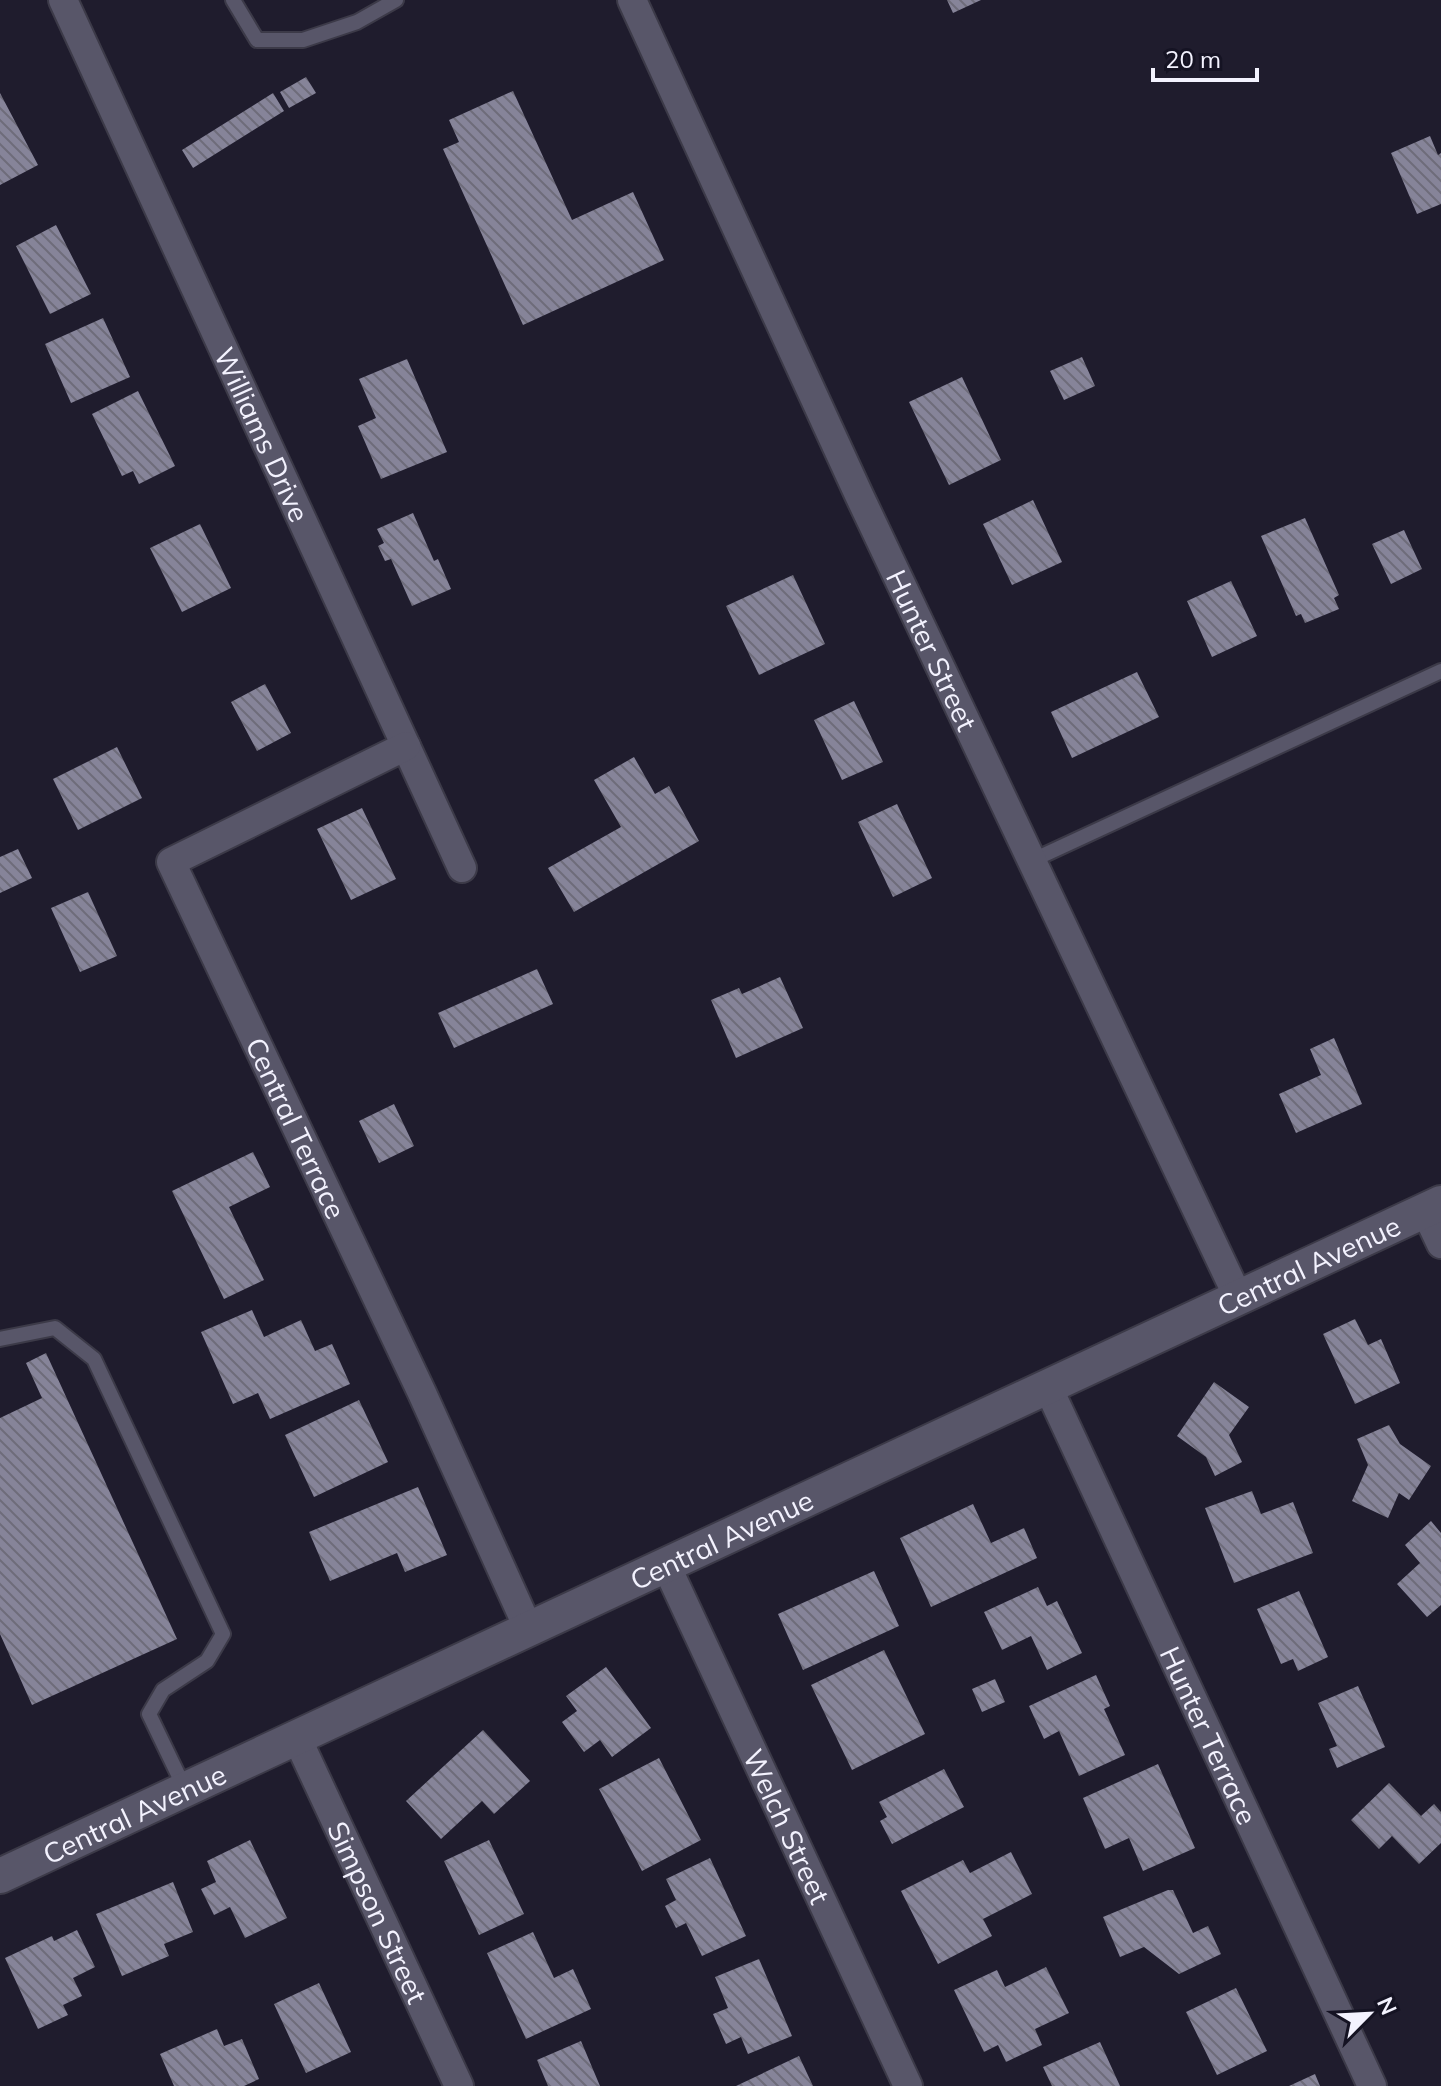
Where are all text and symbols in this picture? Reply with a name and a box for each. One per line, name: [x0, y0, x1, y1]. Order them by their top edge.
scale bar: [1153, 32, 1257, 82]
text: 20 m: [1165, 44, 1221, 74]
street label: Williams Drive: [207, 342, 318, 527]
street label: Hunter Street: [879, 564, 985, 736]
street label: Central Terrace: [239, 1032, 354, 1224]
street label: Central Avenue: [1211, 1207, 1405, 1323]
street label: Central Avenue: [624, 1481, 818, 1597]
street label: Hunter Terrace: [1153, 1641, 1266, 1830]
street label: Welch Street: [736, 1743, 838, 1909]
street label: Central Avenue: [37, 1756, 231, 1871]
street label: Simpson Street: [321, 1816, 435, 2009]
north arrow: [1329, 1974, 1409, 2054]
text: N: [1371, 1993, 1403, 2019]

